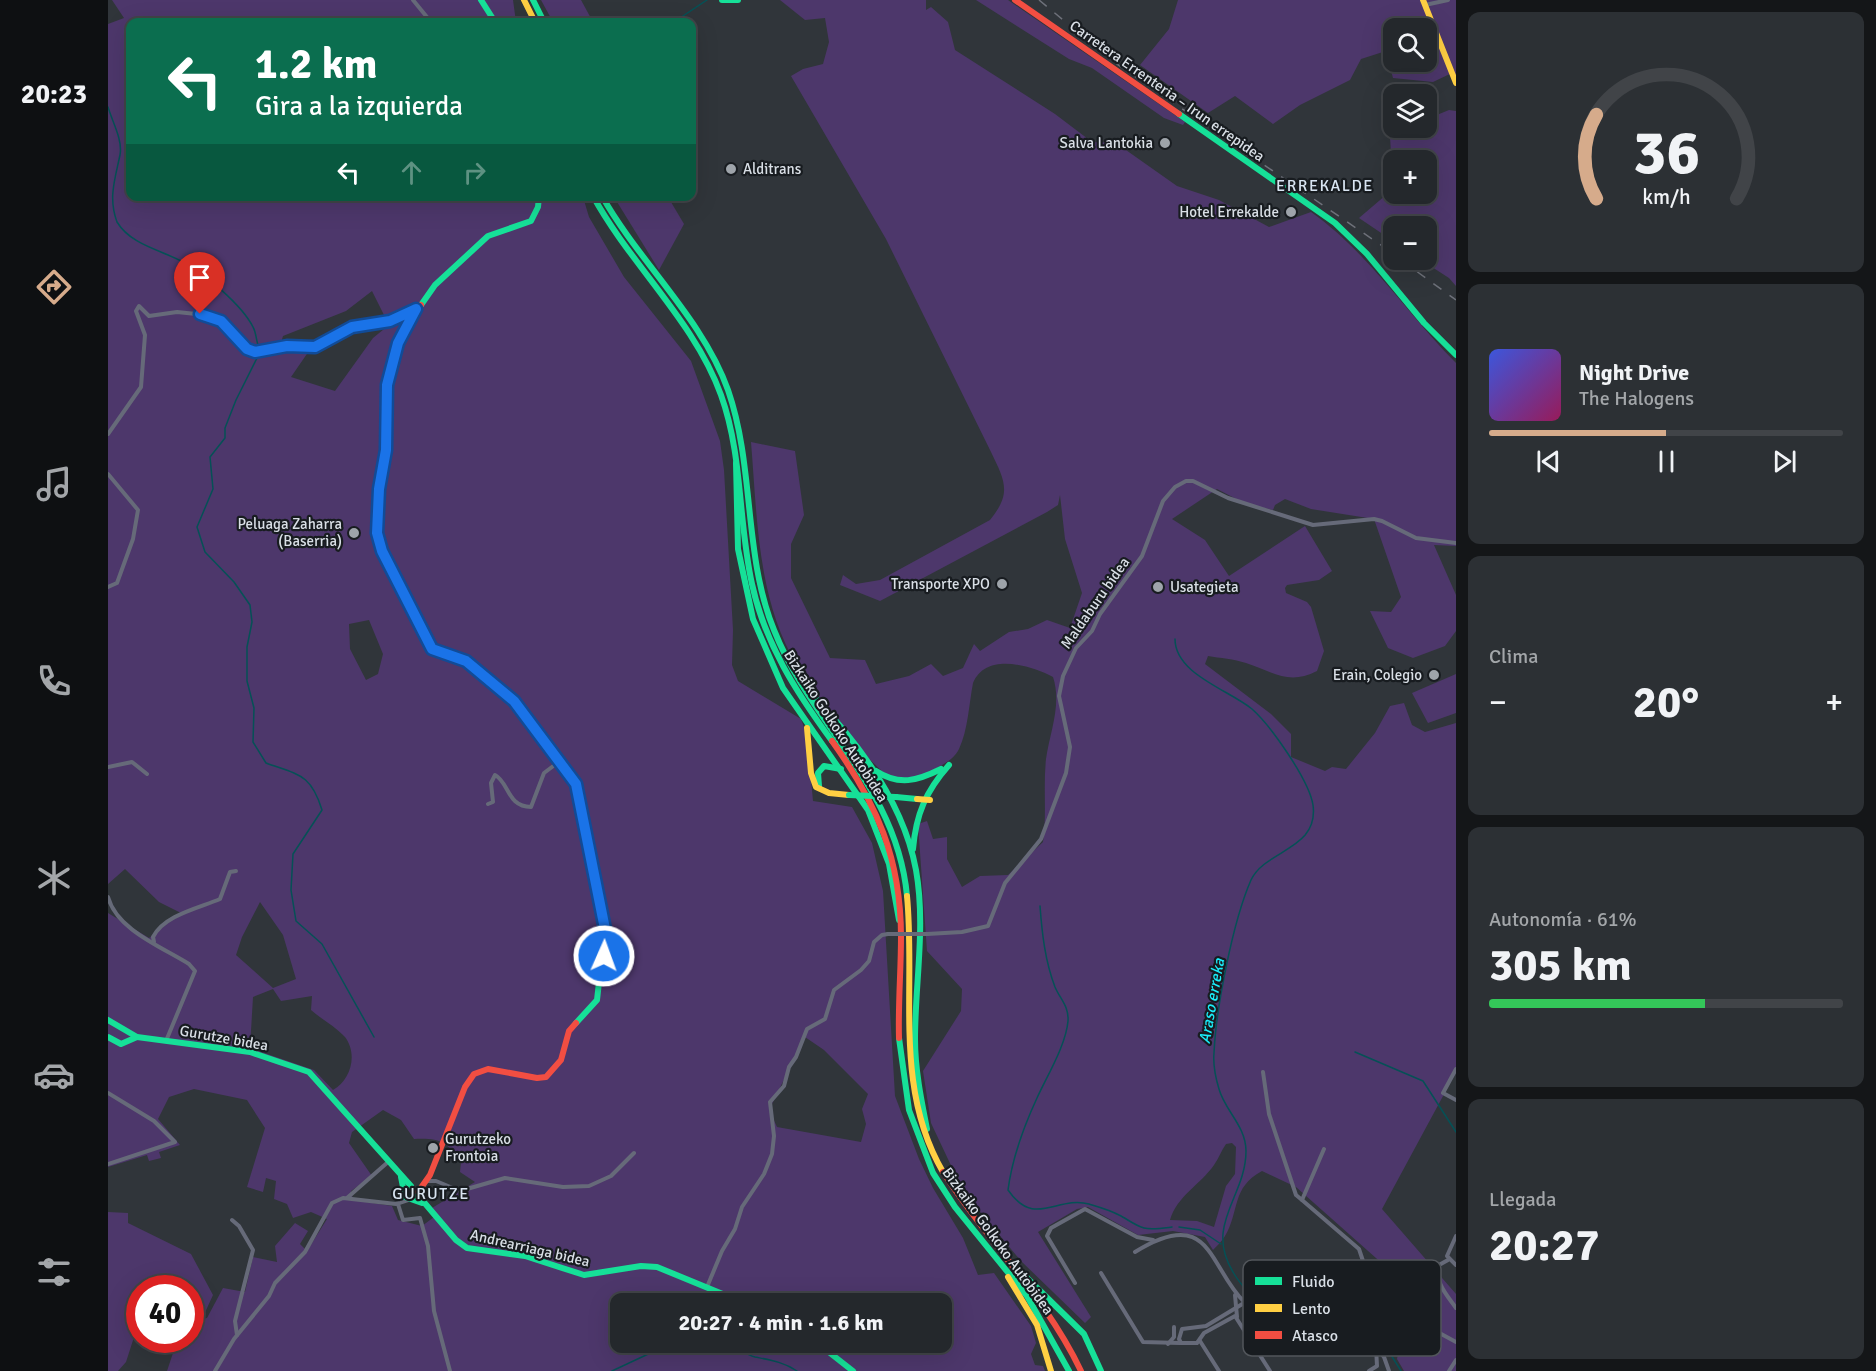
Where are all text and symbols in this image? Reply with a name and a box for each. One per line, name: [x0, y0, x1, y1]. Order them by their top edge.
street label: Carretera Errenteria – Irun errepidea: [1066, 17, 1268, 165]
map controls: [1383, 18, 1437, 270]
button: search: [1383, 18, 1437, 72]
text: 1.2 km: [255, 39, 378, 90]
icon: left: [156, 42, 234, 120]
text: 20:23: [21, 78, 87, 111]
button: layers: [1383, 84, 1437, 138]
text: Gira a la izquierda: [255, 90, 463, 123]
text: 36: [1632, 114, 1700, 191]
place label: Salva Lantokia: [1060, 134, 1153, 152]
marker: Salva Lantokia: [1158, 136, 1172, 150]
button: +: [1383, 150, 1437, 204]
icon: left: [332, 156, 365, 189]
icon: ahead: [395, 156, 428, 189]
icon: right: [458, 156, 491, 189]
place label: Alditrans: [743, 160, 802, 178]
marker: Alditrans: [724, 162, 738, 176]
district label: ERREKALDE: [1276, 176, 1374, 196]
text: km/h: [1642, 184, 1690, 210]
place label: Hotel Errekalde: [1179, 203, 1279, 221]
marker: Hotel Errekalde: [1284, 205, 1298, 219]
button: −: [1383, 216, 1437, 270]
pin: [174, 252, 225, 314]
icon: arrive: [183, 261, 216, 294]
icon: directions: [33, 266, 75, 308]
text: Night Drive: [1579, 359, 1689, 386]
text: The Halogens: [1579, 386, 1694, 411]
icon: previous: [1532, 445, 1565, 478]
icon: pause: [1650, 445, 1683, 478]
icon: next: [1768, 445, 1801, 478]
icon: music: [33, 463, 75, 505]
place label: Peluaga Zaharra (Baserria): [237, 515, 342, 550]
marker: Peluaga Zaharra (Baserria): [347, 526, 361, 540]
street label: Maldaburu bidea: [1057, 554, 1133, 652]
place label: Transporte XPO: [891, 575, 990, 593]
marker: Transporte XPO: [995, 577, 1009, 591]
place label: Usategieta: [1170, 578, 1239, 596]
marker: Usategieta: [1151, 580, 1165, 594]
text: Clima: [1489, 644, 1538, 669]
street label: Bizkaiko Golkoko Autobidea: [780, 647, 892, 805]
icon: phone: [33, 660, 75, 702]
place label: Erain, Colegio: [1333, 666, 1422, 684]
marker: Erain, Colegio: [1427, 668, 1441, 682]
text: 20°: [1633, 675, 1699, 730]
text: −: [1489, 682, 1507, 723]
text: +: [1825, 682, 1843, 723]
icon: climate: [33, 857, 75, 899]
text: Autonomía · 61%: [1489, 907, 1637, 932]
position arrow: [572, 924, 636, 988]
text: 305 km: [1489, 938, 1632, 993]
water label: Araso erreka: [1195, 956, 1229, 1045]
street label: Gurutze bidea: [178, 1021, 270, 1055]
icon: car: [33, 1054, 75, 1096]
place label: Gurutzeko Frontoia: [445, 1130, 511, 1165]
marker: Gurutzeko Frontoia: [426, 1141, 440, 1155]
street label: Bizkaiko Golkoko Autobidea: [938, 1164, 1058, 1318]
district label: GURUTZE: [392, 1184, 470, 1204]
text: Llegada: [1489, 1187, 1556, 1212]
text: 20:27: [1489, 1218, 1599, 1273]
street label: Andrearriaga bidea: [468, 1225, 592, 1271]
icon: filters: [33, 1251, 75, 1293]
legend: [1243, 1260, 1441, 1356]
text: Fluido: [1292, 1272, 1335, 1292]
speed limit sign: 40: [126, 1275, 204, 1353]
text: Lento: [1292, 1299, 1330, 1319]
text: 20:27 · 4 min · 1.6 km: [678, 1309, 884, 1336]
text: Atasco: [1292, 1326, 1338, 1346]

